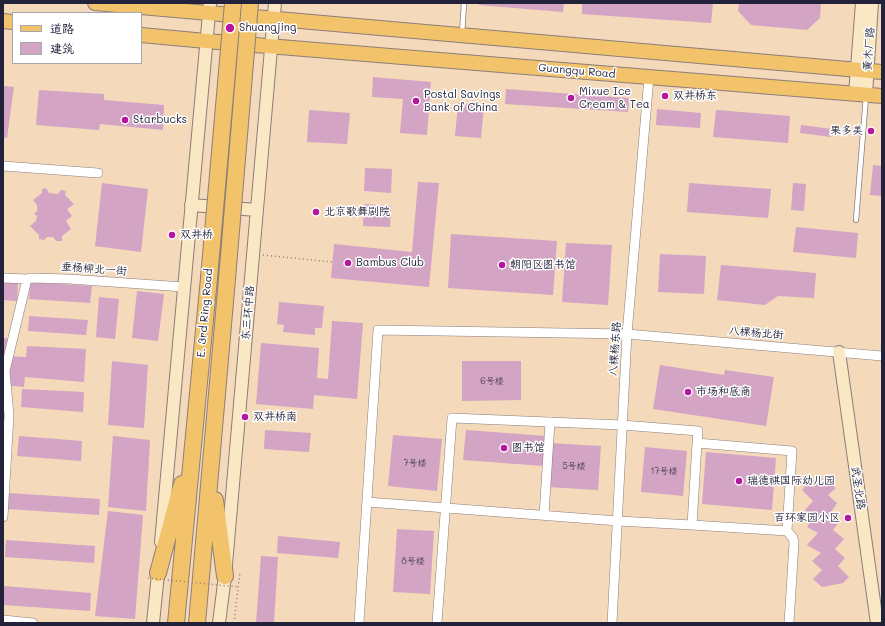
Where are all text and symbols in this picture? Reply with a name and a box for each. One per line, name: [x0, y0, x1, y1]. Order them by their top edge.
legend: [12, 12, 142, 64]
text: 道路: [50, 20, 74, 36]
place label: Shuangjing: [239, 21, 296, 35]
marker: Shuangjing: [224, 22, 236, 34]
street label: 黄木厂路: [861, 27, 877, 71]
text: 建筑: [50, 40, 74, 56]
street label: Guangqu Road: [538, 61, 616, 81]
place label: Mixue Ice Cream & Tea: [579, 85, 650, 111]
place label: Postal Savings Bank of China: [424, 88, 501, 114]
place label: 双井桥东: [673, 89, 717, 103]
marker: 双井桥东: [660, 91, 670, 101]
marker: Mixue Ice Cream & Tea: [566, 93, 576, 103]
marker: Postal Savings Bank of China: [411, 96, 421, 106]
place label: Starbucks: [133, 113, 187, 127]
marker: Starbucks: [120, 115, 130, 125]
place label: 果多美: [830, 124, 863, 138]
marker: 果多美: [866, 126, 876, 136]
place label: 北京歌舞剧院: [324, 205, 390, 219]
marker: 北京歌舞剧院: [311, 207, 321, 217]
place label: 双井桥: [180, 228, 213, 242]
marker: 双井桥: [167, 230, 177, 240]
place label: Bambus Club: [356, 256, 424, 270]
marker: Bambus Club: [343, 258, 353, 268]
place label: 朝阳区图书馆: [510, 258, 576, 272]
street label: 垂杨柳北一街: [61, 260, 127, 278]
marker: 朝阳区图书馆: [497, 260, 507, 270]
street label: E. 3rd Ring Road: [195, 268, 215, 358]
street label: 东三环中路: [239, 285, 257, 341]
street label: 八棵杨东路: [606, 321, 624, 377]
street label: 八棵杨北街: [728, 324, 784, 342]
house number: 6号楼: [480, 376, 504, 386]
place label: 市场和底商: [696, 385, 751, 399]
marker: 市场和底商: [683, 387, 693, 397]
place label: 双井桥南: [253, 410, 297, 424]
marker: 双井桥南: [240, 412, 250, 422]
place label: 图书馆: [512, 441, 545, 455]
marker: 图书馆: [499, 443, 509, 453]
house number: 7号楼: [403, 458, 427, 468]
house number: 5号楼: [562, 461, 586, 471]
street label: 武圣北路: [848, 465, 868, 511]
house number: 17号楼: [650, 466, 678, 476]
place label: 瑞德祺国际幼儿园: [747, 474, 835, 488]
marker: 瑞德祺国际幼儿园: [734, 476, 744, 486]
place label: 百环家园小区: [774, 511, 840, 525]
marker: 百环家园小区: [843, 513, 853, 523]
house number: 8号楼: [401, 556, 425, 566]

